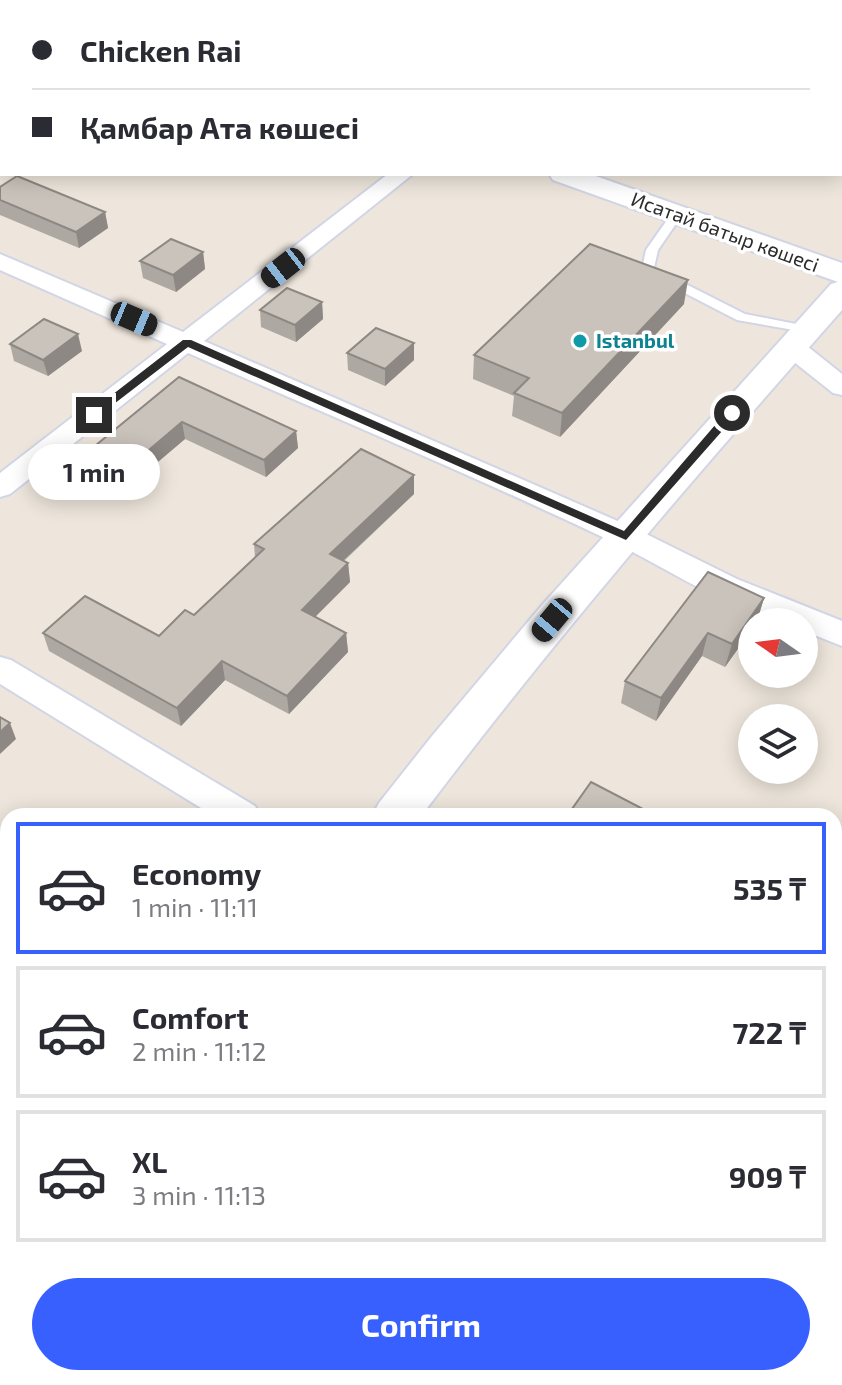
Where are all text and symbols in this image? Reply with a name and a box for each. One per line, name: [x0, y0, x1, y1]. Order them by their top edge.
text: Chicken Rai: [80, 32, 242, 68]
text: Қамбар Ата көшесі: [80, 109, 359, 145]
street label: Исатай батыр көшесі: [628, 186, 823, 276]
car: [257, 244, 309, 292]
car: [107, 299, 161, 339]
place label: Istanbul: [596, 328, 675, 352]
marker: Istanbul: [571, 332, 589, 350]
route start: [714, 395, 750, 431]
route end: [76, 397, 112, 433]
callout: 1 min: [28, 443, 160, 499]
text: 1 min: [63, 456, 125, 487]
car: [527, 594, 577, 646]
north arrow: [738, 608, 818, 688]
map controls: [738, 608, 818, 784]
button: layers: [738, 704, 818, 784]
icon: car: [36, 852, 108, 924]
text: Economy: [132, 855, 261, 891]
text: 535 ₸: [733, 870, 806, 906]
text: 1 min · 11:11: [132, 891, 258, 922]
icon: car: [36, 996, 108, 1068]
text: Comfort: [132, 999, 249, 1035]
text: 722 ₸: [732, 1014, 806, 1050]
text: 2 min · 11:12: [132, 1035, 266, 1066]
icon: car: [36, 1140, 108, 1212]
text: XL: [132, 1143, 167, 1179]
text: 909 ₸: [729, 1158, 806, 1194]
text: 3 min · 11:13: [132, 1179, 266, 1210]
button: Confirm: [32, 1278, 810, 1370]

